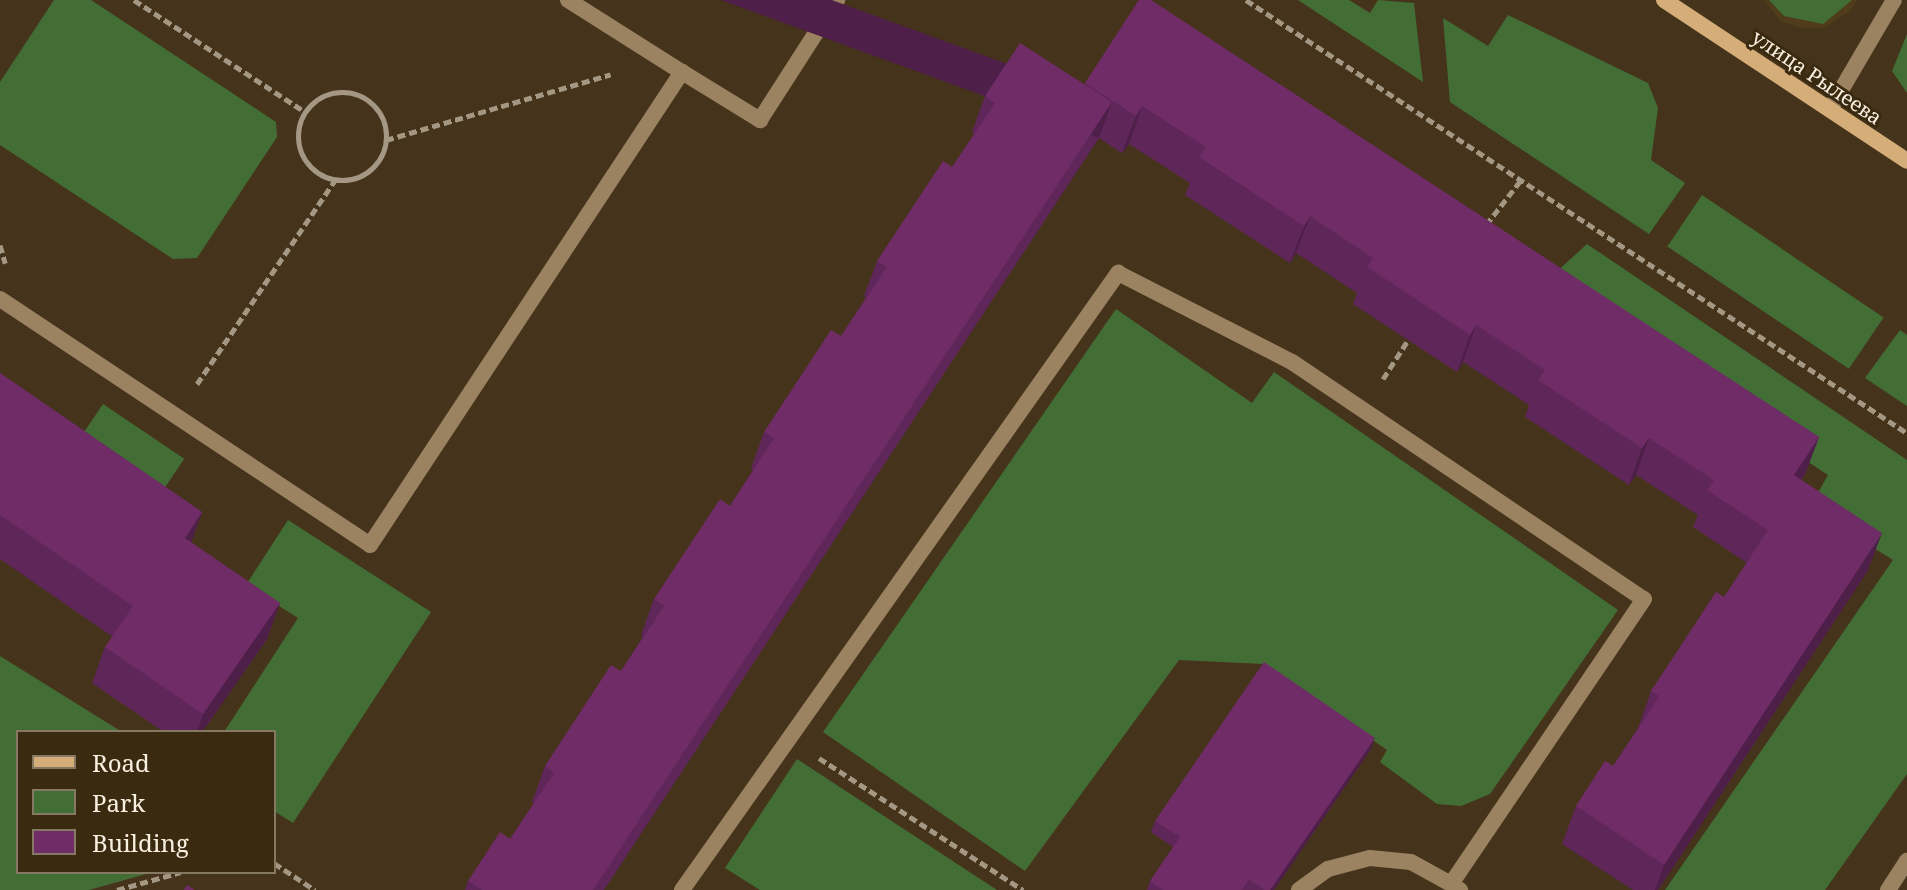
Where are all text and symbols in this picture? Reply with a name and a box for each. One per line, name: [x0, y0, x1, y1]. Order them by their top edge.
street label: улица Рылеева: [1747, 25, 1887, 129]
legend: [16, 730, 276, 874]
text: Road: [92, 746, 150, 779]
text: Park: [92, 786, 145, 819]
text: Building: [92, 826, 189, 859]

